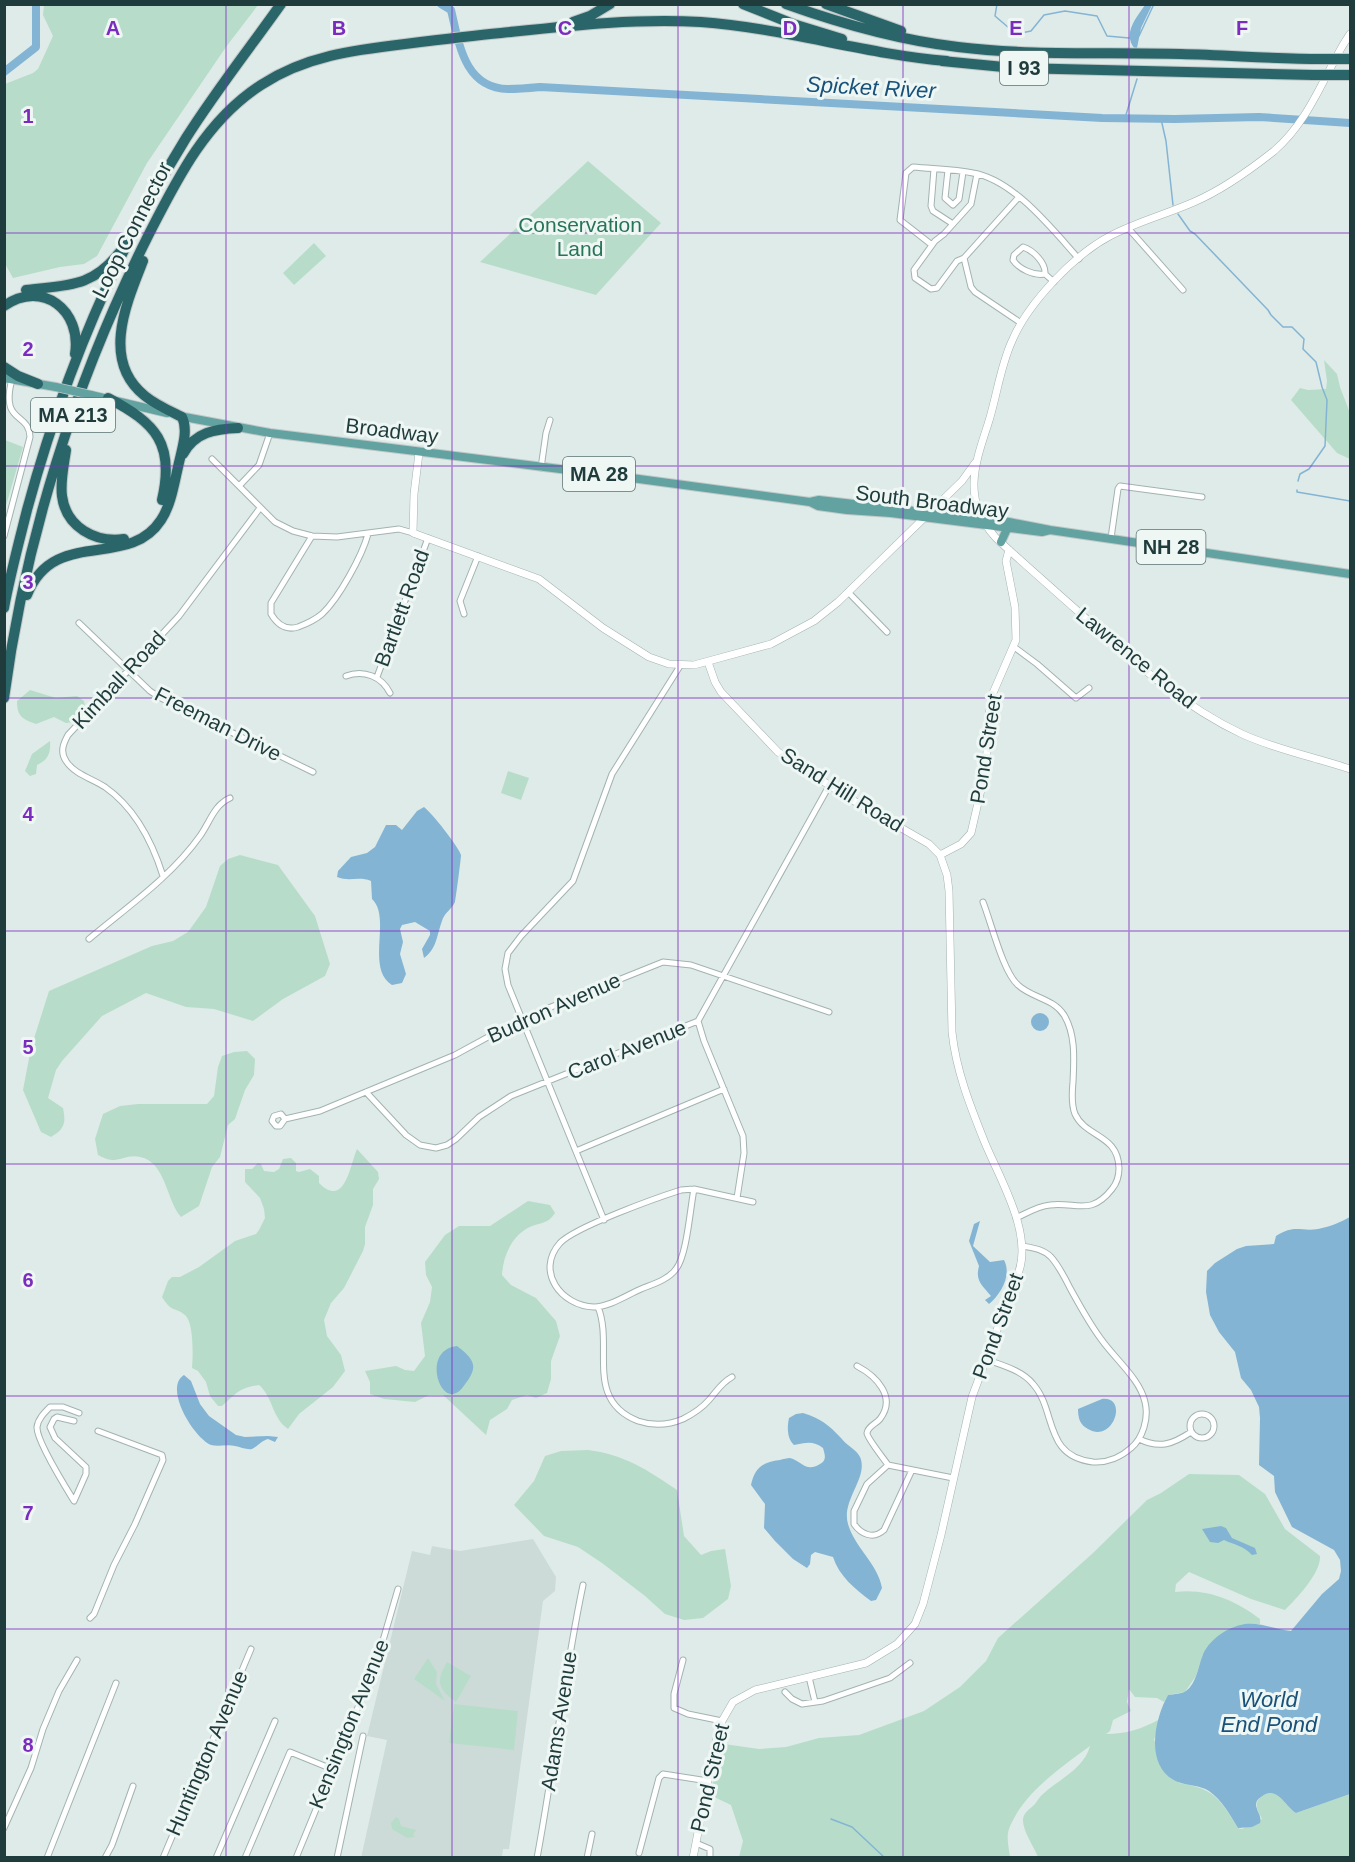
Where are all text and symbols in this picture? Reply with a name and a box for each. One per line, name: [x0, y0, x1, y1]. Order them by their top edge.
text: A: [106, 17, 120, 39]
text: B: [332, 17, 346, 39]
text: C: [558, 17, 572, 39]
text: D: [783, 17, 797, 39]
text: E: [1009, 17, 1023, 39]
text: F: [1236, 17, 1248, 39]
road number: I 93: [1000, 51, 1048, 85]
water label: Spicket River: [806, 72, 938, 103]
text: 1: [22, 105, 34, 127]
street label: Loop Connector: [87, 158, 176, 302]
park label: Conservation Land: [518, 213, 642, 260]
text: 2: [22, 338, 34, 360]
road number: MA 213: [31, 398, 115, 432]
street label: Broadway: [344, 413, 440, 448]
road number: MA 28: [563, 457, 635, 491]
street label: South Broadway: [854, 481, 1010, 522]
road number: NH 28: [1136, 530, 1206, 564]
street label: Bartlett Road: [370, 546, 433, 669]
text: 3: [22, 571, 34, 593]
street label: Lawrence Road: [1072, 602, 1201, 713]
street label: Kimball Road: [68, 626, 170, 733]
street label: Freeman Drive: [151, 682, 285, 765]
street label: Pond Street: [965, 692, 1006, 805]
street label: Sand Hill Road: [777, 743, 908, 836]
text: 4: [22, 803, 34, 825]
street label: Budron Avenue: [484, 968, 624, 1047]
street label: Carol Avenue: [564, 1015, 689, 1084]
text: 5: [22, 1036, 34, 1058]
text: 6: [22, 1269, 34, 1291]
street label: Pond Street: [968, 1270, 1027, 1382]
text: 7: [22, 1502, 34, 1524]
street label: Kensington Avenue: [304, 1636, 393, 1812]
street label: Adams Avenue: [536, 1650, 581, 1792]
street label: Huntington Avenue: [161, 1667, 252, 1839]
water label: World End Pond: [1221, 1687, 1318, 1737]
street label: Pond Street: [686, 1721, 733, 1835]
text: 8: [22, 1734, 34, 1756]

